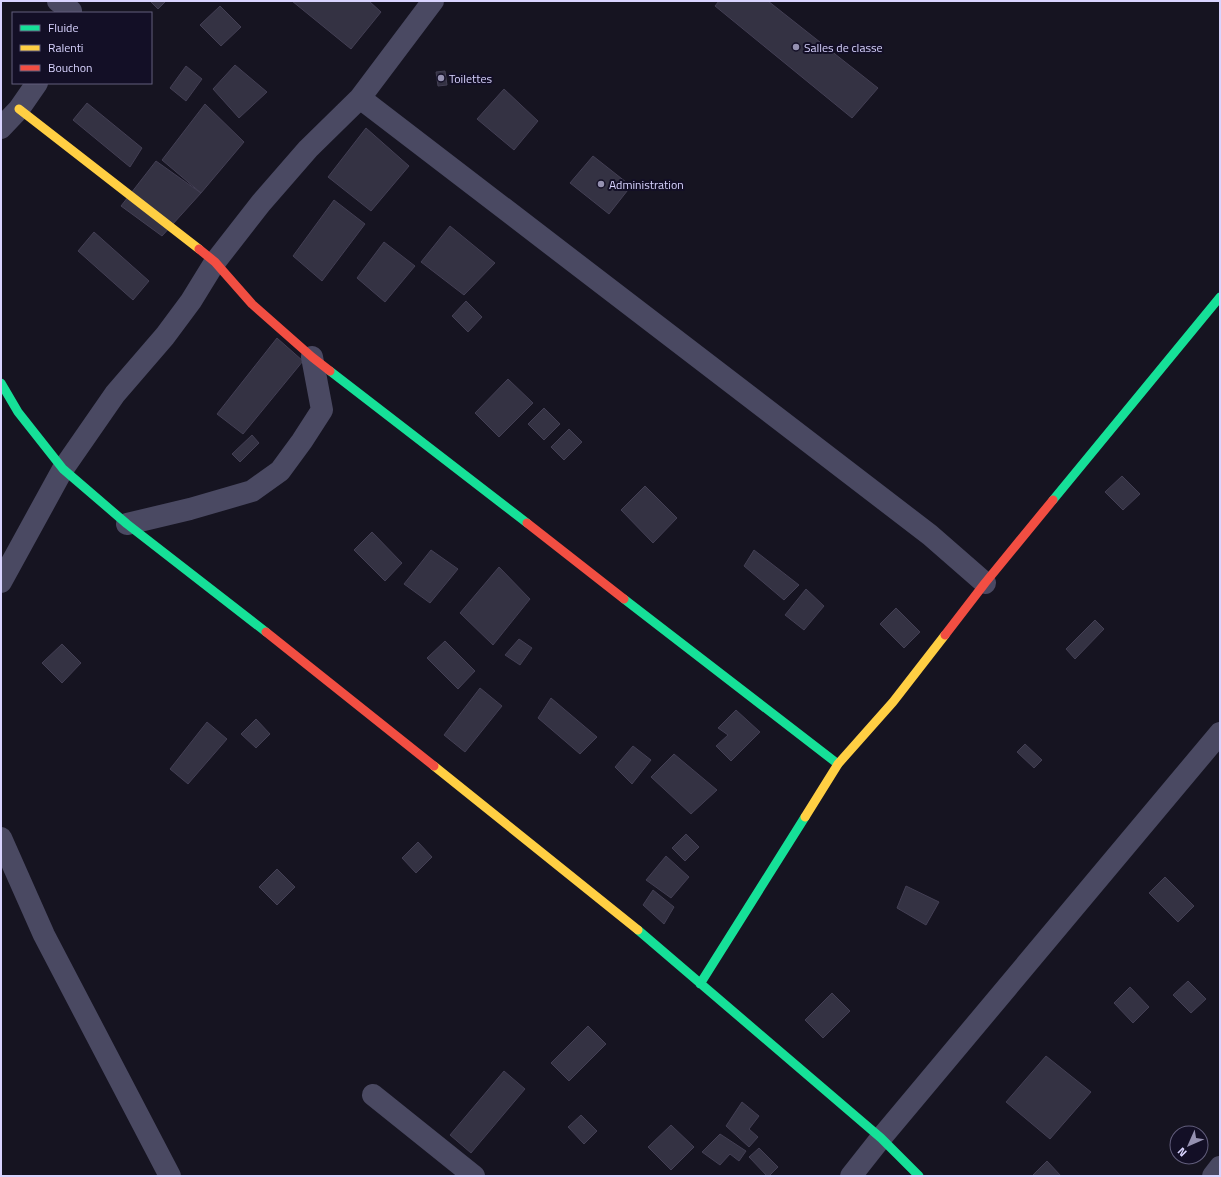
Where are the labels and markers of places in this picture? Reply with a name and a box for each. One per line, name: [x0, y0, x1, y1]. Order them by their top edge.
place label: Salles de classe: [804, 38, 883, 57]
marker: Salles de classe: [791, 42, 801, 52]
place label: Toilettes: [449, 69, 492, 88]
marker: Toilettes: [436, 73, 446, 83]
place label: Administration: [609, 175, 684, 194]
marker: Administration: [596, 179, 606, 189]

